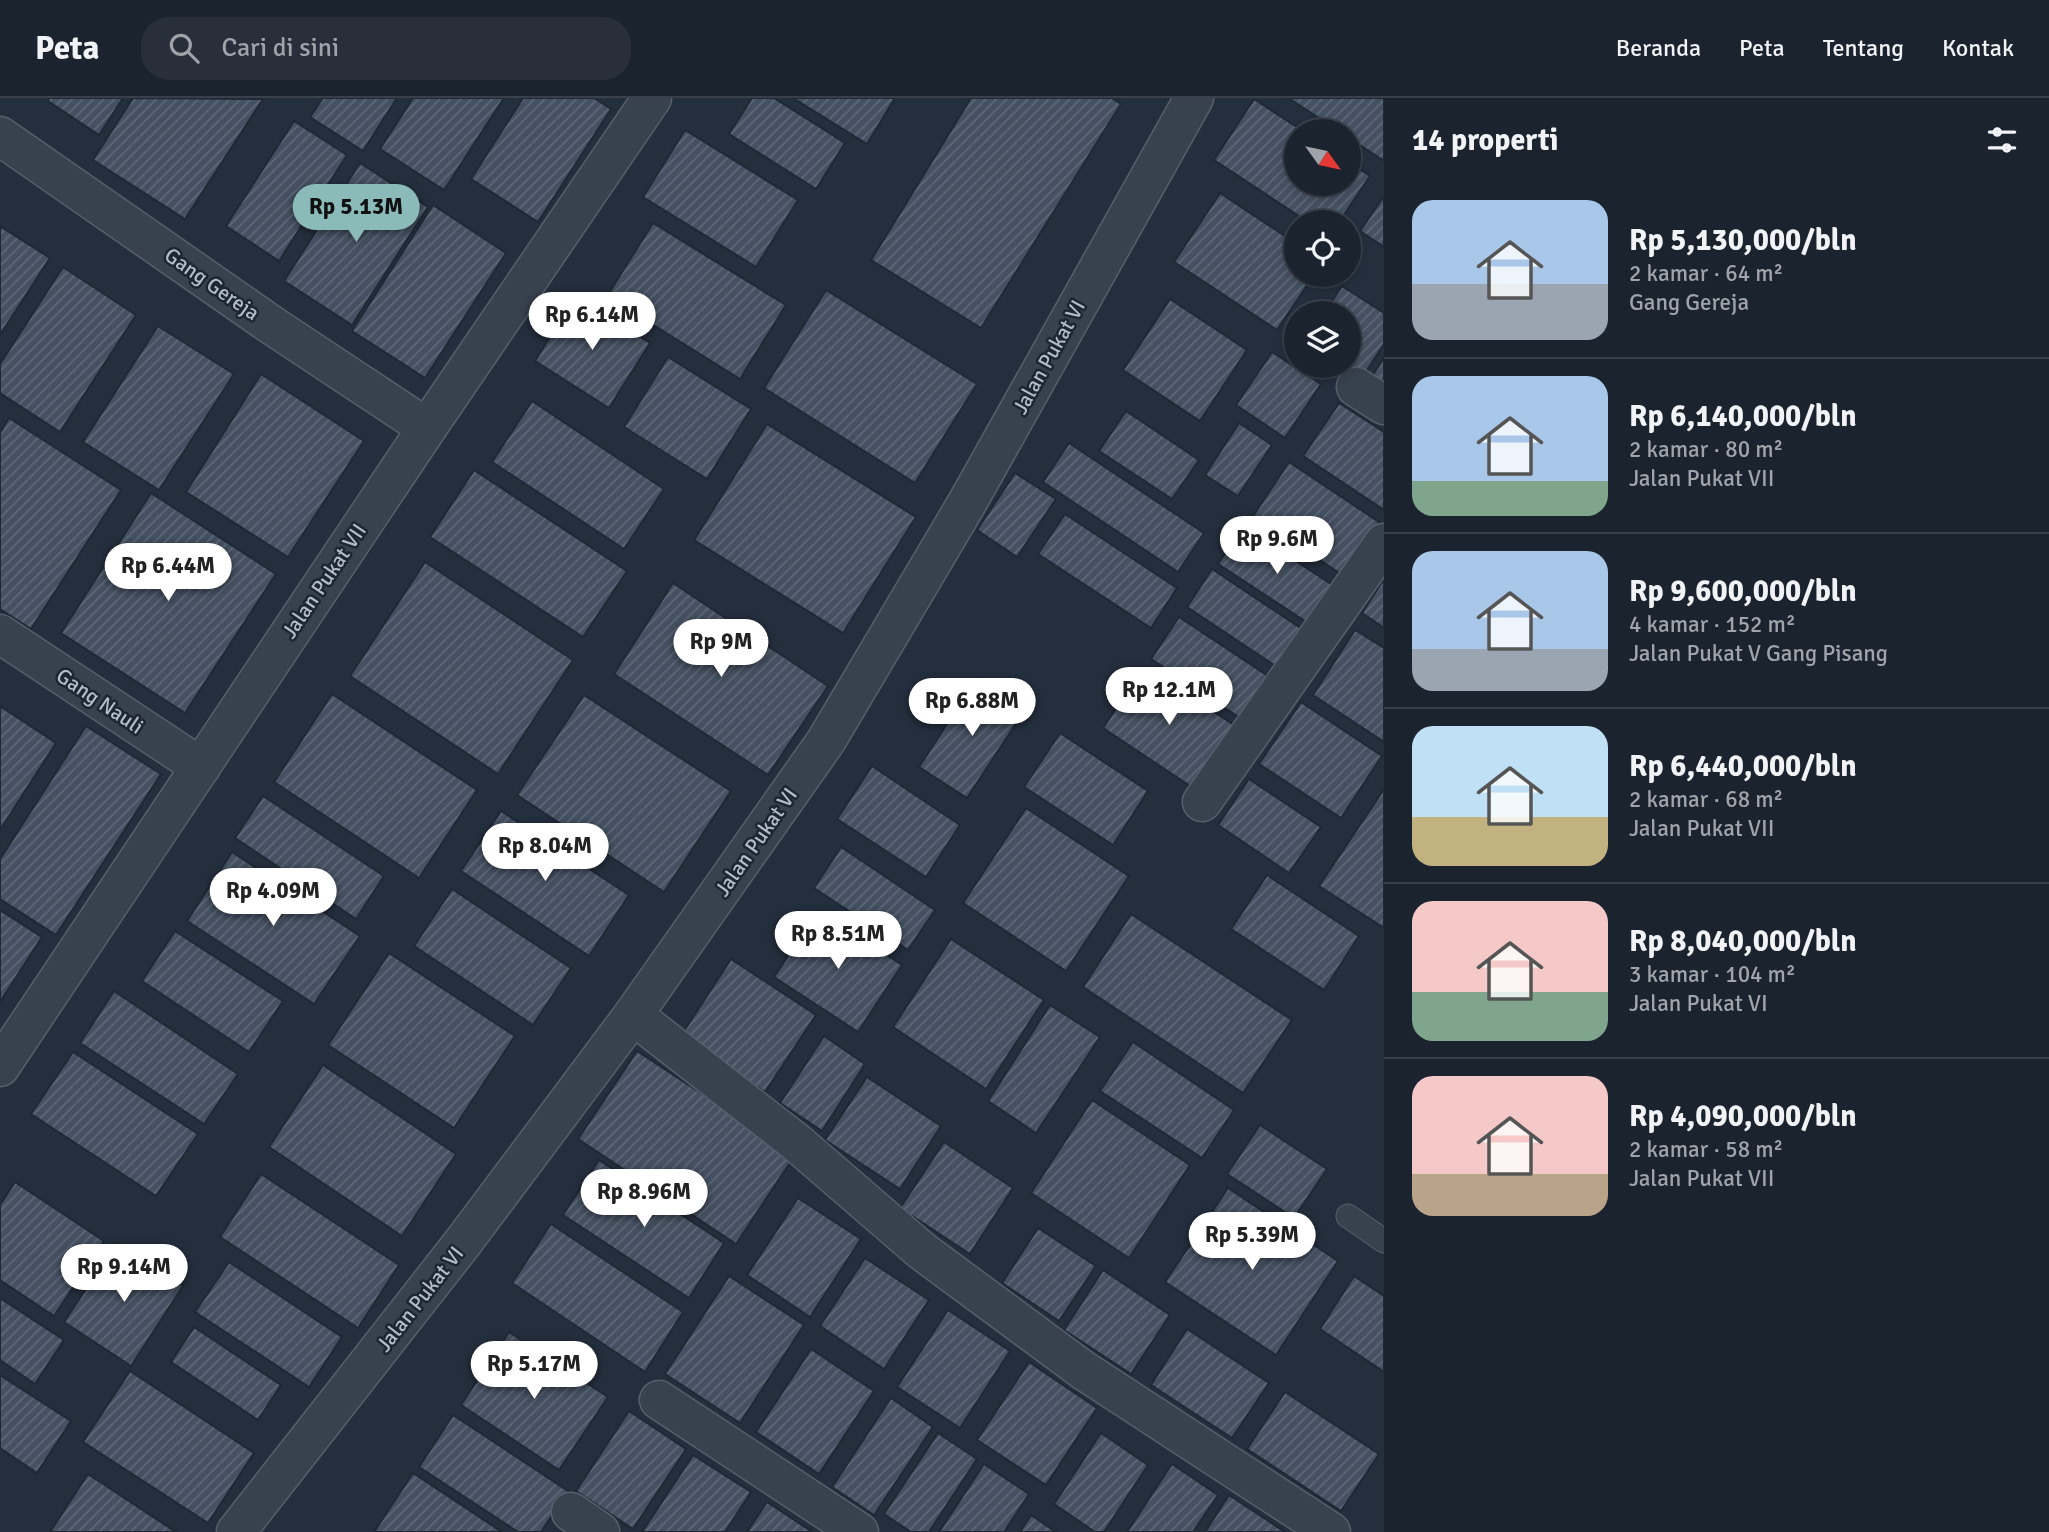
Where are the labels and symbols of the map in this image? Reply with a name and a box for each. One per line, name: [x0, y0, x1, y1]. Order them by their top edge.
north arrow: [1284, 119, 1362, 196]
pin: Rp 5.13M: [284, 184, 428, 244]
street label: Gang Gereja: [160, 242, 264, 326]
pin: Rp 6.14M: [520, 292, 664, 352]
street label: Jalan Pukat VI: [1007, 295, 1091, 419]
pin: Rp 9.6M: [1212, 517, 1342, 576]
street label: Jalan Pukat VII: [276, 519, 372, 643]
pin: Rp 6.44M: [96, 544, 240, 603]
pin: Rp 9M: [672, 620, 770, 679]
street label: Gang Nauli: [51, 662, 149, 740]
pin: Rp 12.1M: [1097, 668, 1241, 727]
pin: Rp 6.88M: [900, 678, 1044, 738]
street label: Jalan Pukat VI: [709, 783, 803, 901]
pin: Rp 8.04M: [473, 824, 617, 883]
pin: Rp 4.09M: [201, 868, 345, 928]
pin: Rp 8.51M: [766, 912, 910, 971]
pin: Rp 8.96M: [572, 1170, 716, 1229]
pin: Rp 5.39M: [1180, 1212, 1324, 1272]
street label: Jalan Pukat VI: [371, 1241, 469, 1357]
pin: Rp 9.14M: [52, 1244, 196, 1304]
pin: Rp 5.17M: [462, 1342, 606, 1401]

